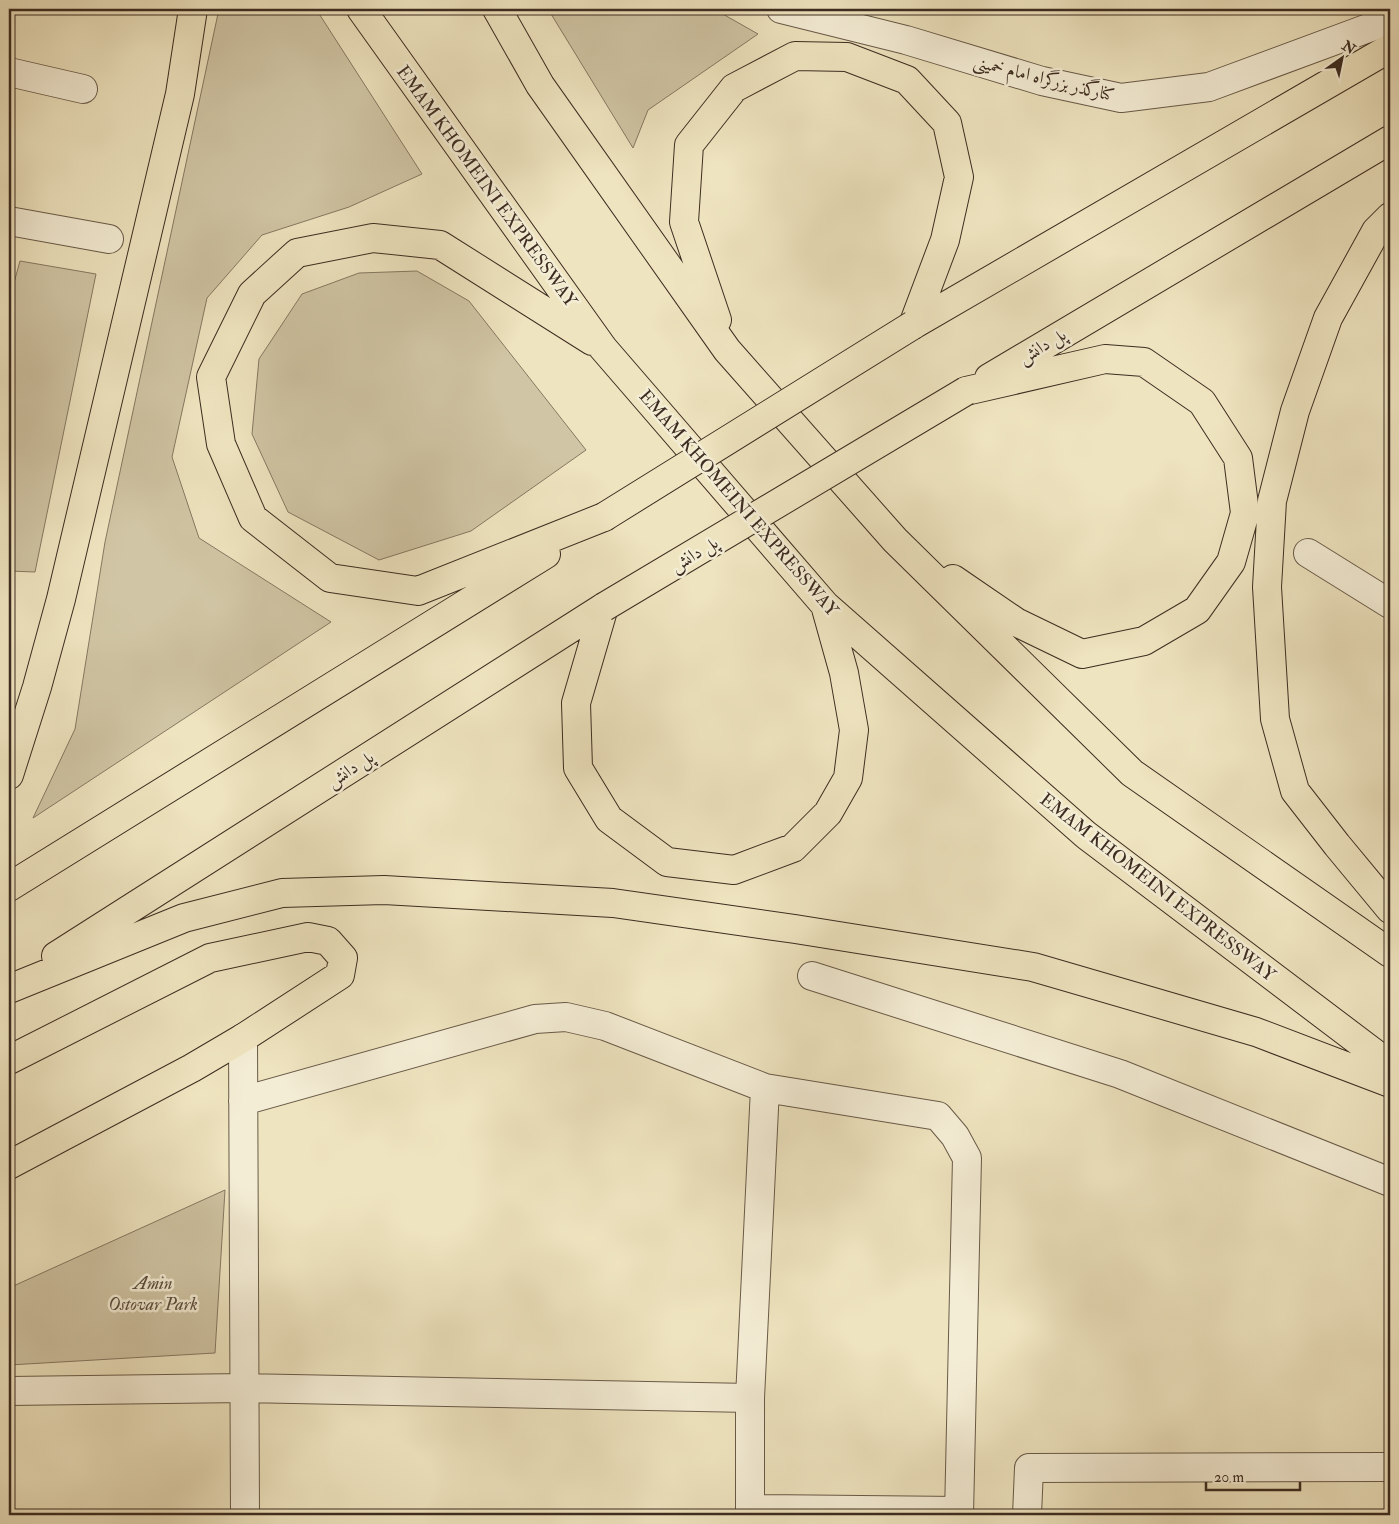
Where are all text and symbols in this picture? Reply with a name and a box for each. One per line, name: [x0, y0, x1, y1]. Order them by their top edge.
north arrow: [1316, 32, 1366, 82]
text: N: [1338, 36, 1359, 58]
street label: کنارگذر بزرگراه امام خمینی: [970, 48, 1117, 111]
street label: EMAM KHOMEINI EXPRESSWAY: [391, 61, 582, 312]
street label: پل دانش: [1014, 322, 1072, 371]
street label: EMAM KHOMEINI EXPRESSWAY: [634, 385, 844, 622]
street label: پل دانش: [666, 530, 724, 579]
street label: پل دانش: [322, 745, 380, 794]
street label: EMAM KHOMEINI EXPRESSWAY: [1035, 788, 1281, 987]
park label: Amin Ostovar Park: [108, 1272, 198, 1316]
scale bar: [1206, 1459, 1300, 1491]
text: 20 m: [1214, 1468, 1244, 1487]

